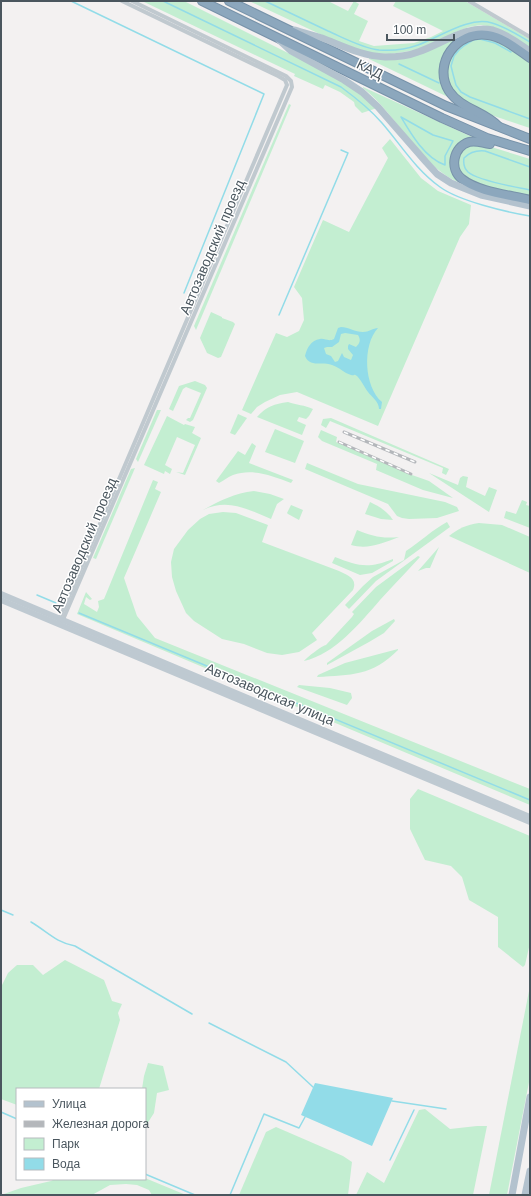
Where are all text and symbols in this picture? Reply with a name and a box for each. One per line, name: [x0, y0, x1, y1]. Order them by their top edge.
scale bar: [387, 16, 454, 42]
text: 100 m: [393, 23, 426, 37]
street label: КАД: [354, 56, 386, 82]
street label: Автозаводский проезд: [176, 177, 248, 317]
street label: Автозаводский проезд: [48, 475, 120, 615]
street label: Автозаводская улица: [203, 660, 337, 729]
legend: [16, 1088, 146, 1180]
text: Улица: [52, 1097, 86, 1111]
text: Железная дорога: [52, 1117, 149, 1131]
text: Парк: [52, 1137, 80, 1151]
text: Вода: [52, 1157, 80, 1171]

